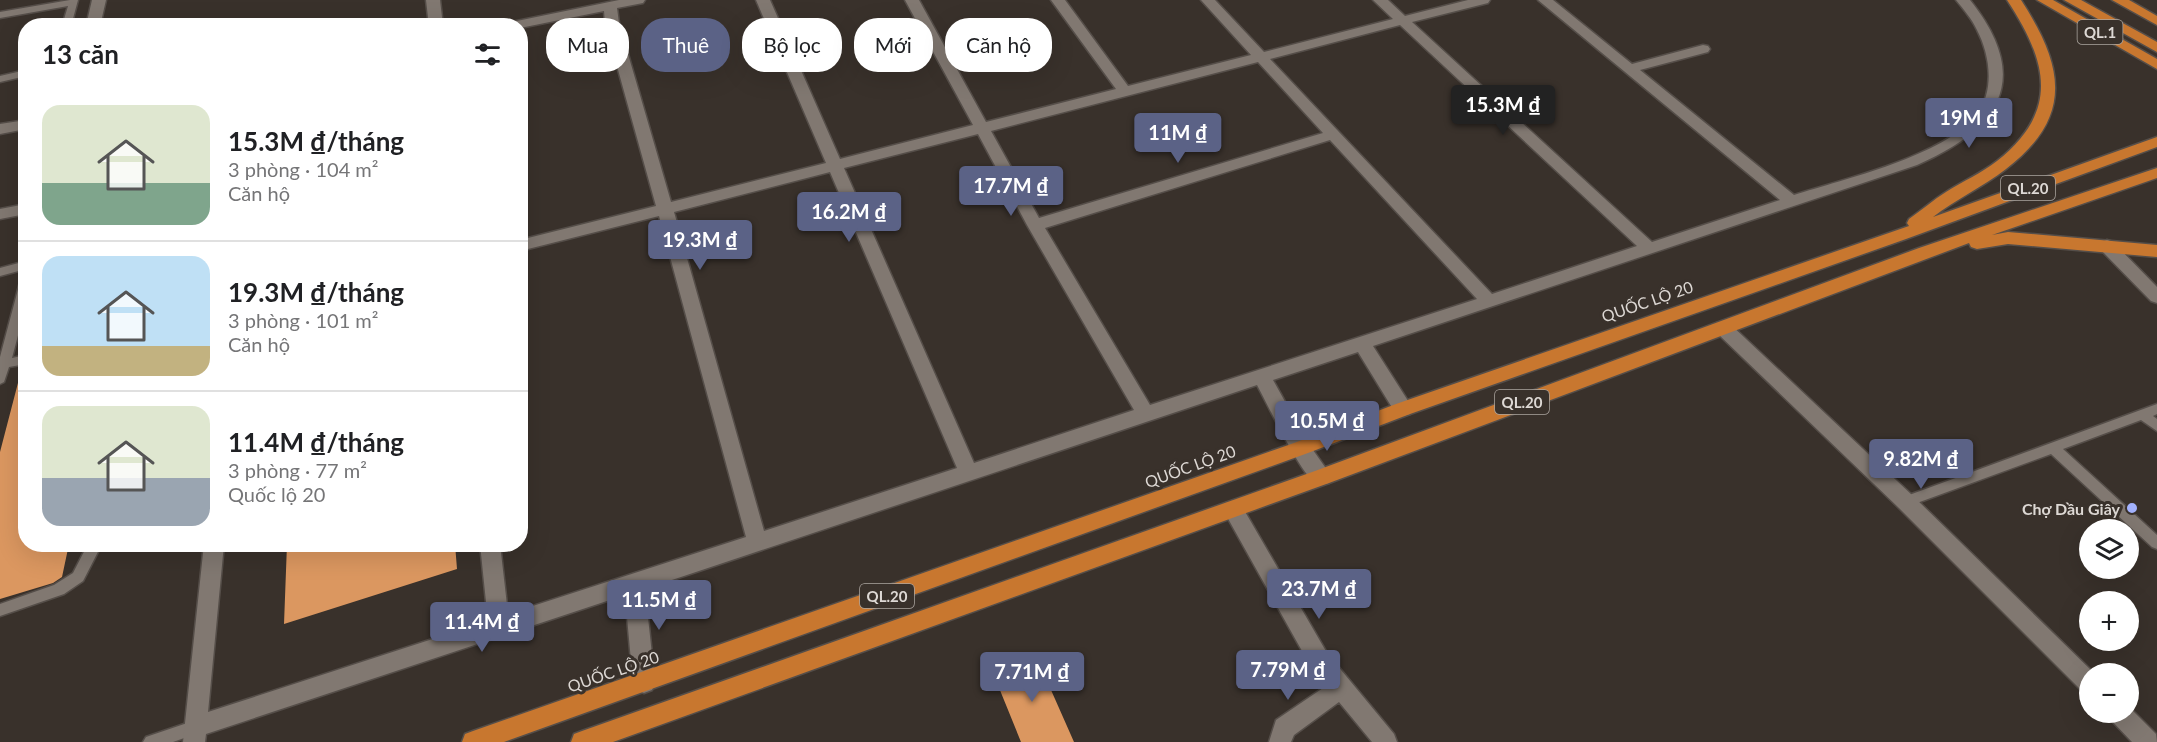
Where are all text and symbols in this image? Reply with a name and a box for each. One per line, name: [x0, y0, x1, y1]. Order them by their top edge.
chip: Mua: [546, 18, 629, 72]
chip: Thuê: [641, 18, 730, 72]
chip: Bộ lọc: [742, 18, 842, 72]
chip: Mới: [854, 18, 933, 72]
chip: Căn hộ: [945, 18, 1052, 72]
road number: QL.1: [2078, 20, 2122, 44]
text: 13 căn: [42, 38, 119, 70]
icon: filters: [471, 38, 504, 71]
pin: 15.3M ₫: [1448, 85, 1558, 136]
text: 15.3M ₫: [1465, 92, 1541, 116]
pin: 19M ₫: [1927, 98, 2011, 149]
text: 19M ₫: [1939, 105, 1999, 129]
pin: 11M ₫: [1136, 113, 1220, 164]
text: 11M ₫: [1148, 120, 1208, 144]
text: 15.3M ₫/tháng: [228, 125, 404, 157]
icon: home: [90, 129, 162, 201]
text: 3 phòng · 104 m²: [228, 157, 378, 181]
pin: 17.7M ₫: [956, 166, 1066, 217]
text: 17.7M ₫: [973, 173, 1049, 197]
road number: QL.20: [2001, 176, 2055, 200]
text: Căn hộ: [228, 181, 290, 205]
pin: 16.2M ₫: [794, 192, 904, 243]
text: 16.2M ₫: [811, 199, 887, 223]
pin: 19.3M ₫: [645, 220, 755, 271]
text: 19.3M ₫: [662, 227, 738, 251]
text: 19.3M ₫/tháng: [228, 276, 404, 308]
street label: QUỐC LỘ 20: [1599, 277, 1695, 325]
icon: home: [90, 280, 162, 352]
text: 3 phòng · 101 m²: [228, 308, 378, 332]
text: Căn hộ: [228, 332, 290, 356]
road number: QL.20: [1495, 390, 1549, 414]
pin: 10.5M ₫: [1272, 401, 1382, 452]
text: 10.5M ₫: [1289, 408, 1365, 432]
text: 11.4M ₫/tháng: [228, 426, 404, 458]
icon: home: [90, 430, 162, 502]
pin: 9.82M ₫: [1866, 439, 1976, 490]
street label: QUỐC LỘ 20: [1142, 441, 1238, 491]
text: 9.82M ₫: [1883, 446, 1959, 470]
text: 3 phòng · 77 m²: [228, 458, 367, 482]
text: Quốc lộ 20: [228, 482, 325, 506]
place label: Chợ Dầu Giây: [2022, 499, 2121, 518]
marker: Chợ Dầu Giây: [2125, 501, 2139, 515]
map controls: [2079, 519, 2139, 723]
button: layers: [2079, 519, 2139, 579]
pin: 23.7M ₫: [1264, 569, 1374, 620]
text: 23.7M ₫: [1281, 576, 1357, 600]
pin: 11.5M ₫: [604, 580, 714, 631]
road number: QL.20: [860, 584, 914, 608]
text: 11.5M ₫: [621, 587, 697, 611]
button: +: [2079, 591, 2139, 651]
pin: 11.4M ₫: [427, 602, 537, 653]
text: 11.4M ₫: [444, 609, 520, 633]
street label: QUỐC LỘ 20: [565, 647, 661, 695]
pin: 7.79M ₫: [1233, 650, 1343, 701]
pin: 7.71M ₫: [977, 652, 1087, 703]
text: 7.79M ₫: [1250, 657, 1326, 681]
text: 7.71M ₫: [994, 659, 1070, 683]
button: −: [2079, 663, 2139, 723]

